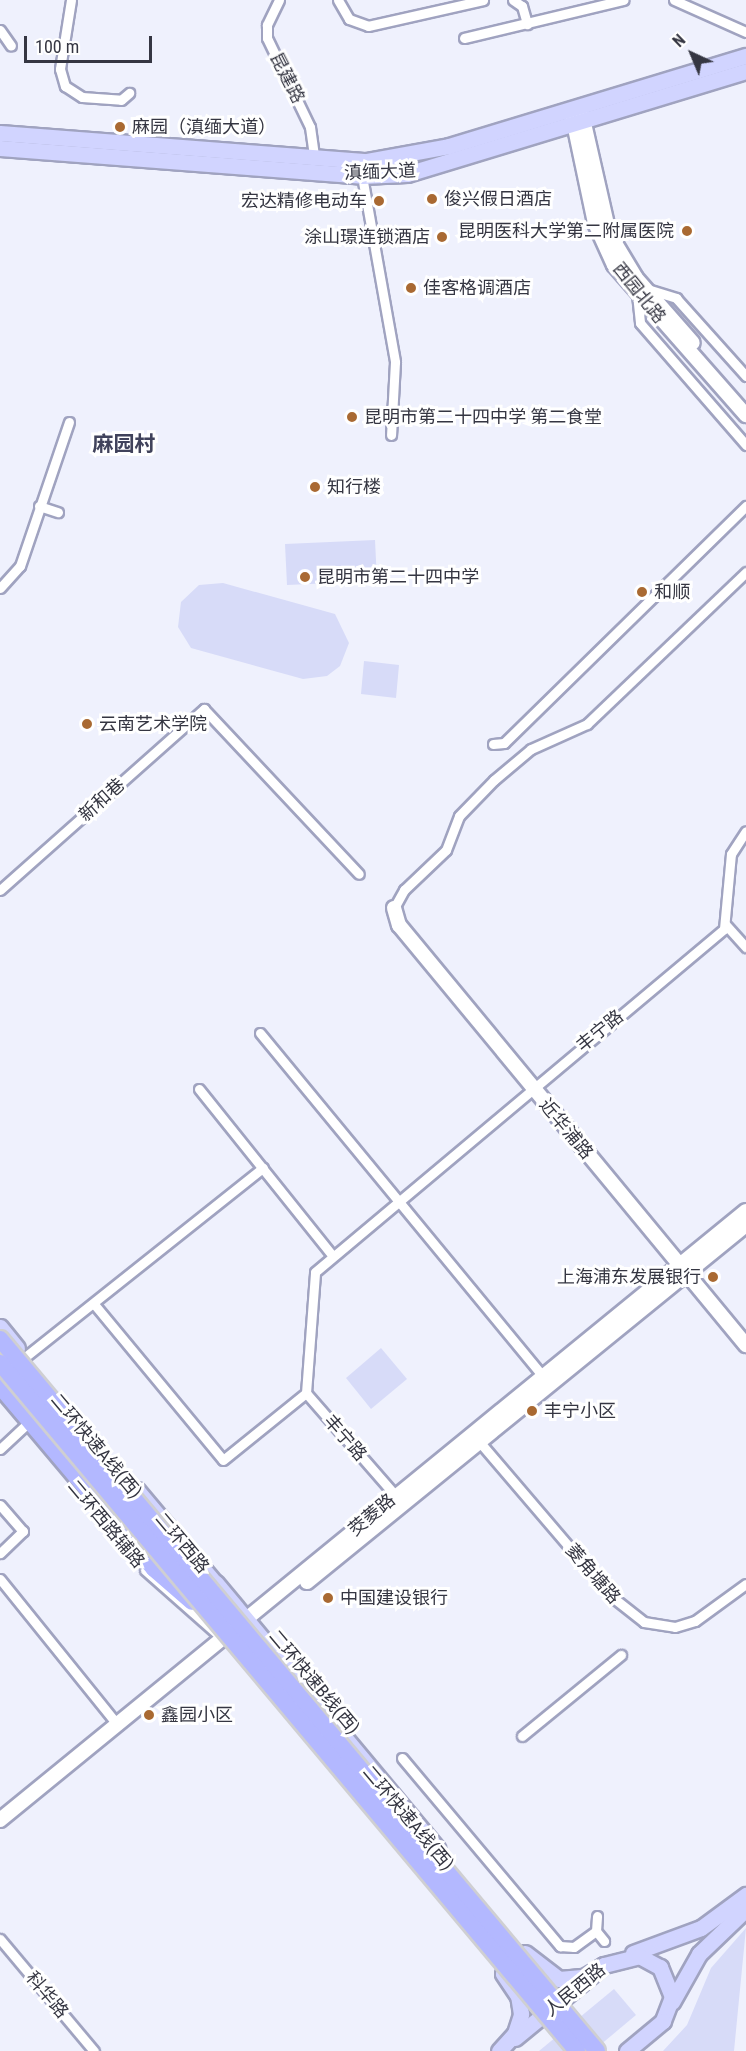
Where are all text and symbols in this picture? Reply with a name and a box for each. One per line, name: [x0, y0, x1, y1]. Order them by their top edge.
scale bar: [27, 24, 154, 62]
north arrow: [662, 24, 722, 84]
text: N: [669, 30, 689, 51]
text: 100 m: [35, 36, 79, 57]
street label: 昆建路: [265, 49, 309, 107]
place label: 麻园（滇缅大道）: [132, 116, 276, 138]
marker: 麻园（滇缅大道）: [113, 120, 127, 134]
street label: 滇缅大道: [344, 160, 416, 184]
place label: 俊兴假日酒店: [444, 188, 552, 210]
place label: 宏达精修电动车: [241, 190, 367, 212]
marker: 俊兴假日酒店: [425, 192, 439, 206]
marker: 宏达精修电动车: [372, 194, 386, 208]
place label: 昆明医科大学第二附属医院: [458, 220, 674, 242]
marker: 昆明医科大学第二附属医院: [678, 222, 696, 240]
place label: 涂山璟连锁酒店: [304, 226, 430, 248]
marker: 涂山璟连锁酒店: [435, 230, 449, 244]
street label: 西园北路: [608, 258, 670, 328]
place label: 佳客格调酒店: [423, 277, 531, 299]
marker: 佳客格调酒店: [404, 281, 418, 295]
place label: 昆明市第二十四中学 第二食堂: [364, 406, 602, 428]
marker: 昆明市第二十四中学 第二食堂: [345, 410, 359, 424]
district label: 麻园村: [93, 431, 155, 457]
place label: 知行楼: [327, 476, 381, 498]
marker: 知行楼: [308, 480, 322, 494]
place label: 昆明市第二十四中学: [317, 566, 479, 588]
marker: 昆明市第二十四中学: [298, 570, 312, 584]
place label: 和顺: [654, 581, 690, 603]
marker: 和顺: [635, 585, 649, 599]
place label: 云南艺术学院: [99, 713, 207, 735]
marker: 云南艺术学院: [80, 717, 94, 731]
street label: 新和巷: [75, 774, 129, 826]
street label: 丰宁路: [572, 1006, 628, 1056]
street label: 近华浦路: [535, 1094, 597, 1164]
place label: 上海浦东发展银行: [557, 1266, 701, 1288]
marker: 上海浦东发展银行: [706, 1270, 720, 1284]
street label: 二环快速A线(西): [46, 1389, 146, 1503]
place label: 丰宁小区: [544, 1400, 616, 1422]
marker: 丰宁小区: [525, 1404, 539, 1418]
street label: 丰宁路: [319, 1411, 371, 1465]
street label: 二环西路辅路: [63, 1476, 149, 1572]
street label: 茭菱路: [344, 1489, 400, 1541]
street label: 二环西路: [151, 1508, 213, 1578]
street label: 菱角塘路: [561, 1540, 625, 1608]
place label: 中国建设银行: [340, 1587, 448, 1609]
marker: 中国建设银行: [321, 1591, 335, 1605]
street label: 二环快速B线(西): [264, 1626, 364, 1738]
place label: 鑫园小区: [161, 1704, 233, 1726]
marker: 鑫园小区: [142, 1708, 156, 1722]
street label: 二环快速A线(西): [358, 1761, 458, 1875]
street label: 人民西路: [540, 1959, 610, 2021]
street label: 科华路: [21, 1967, 73, 2023]

